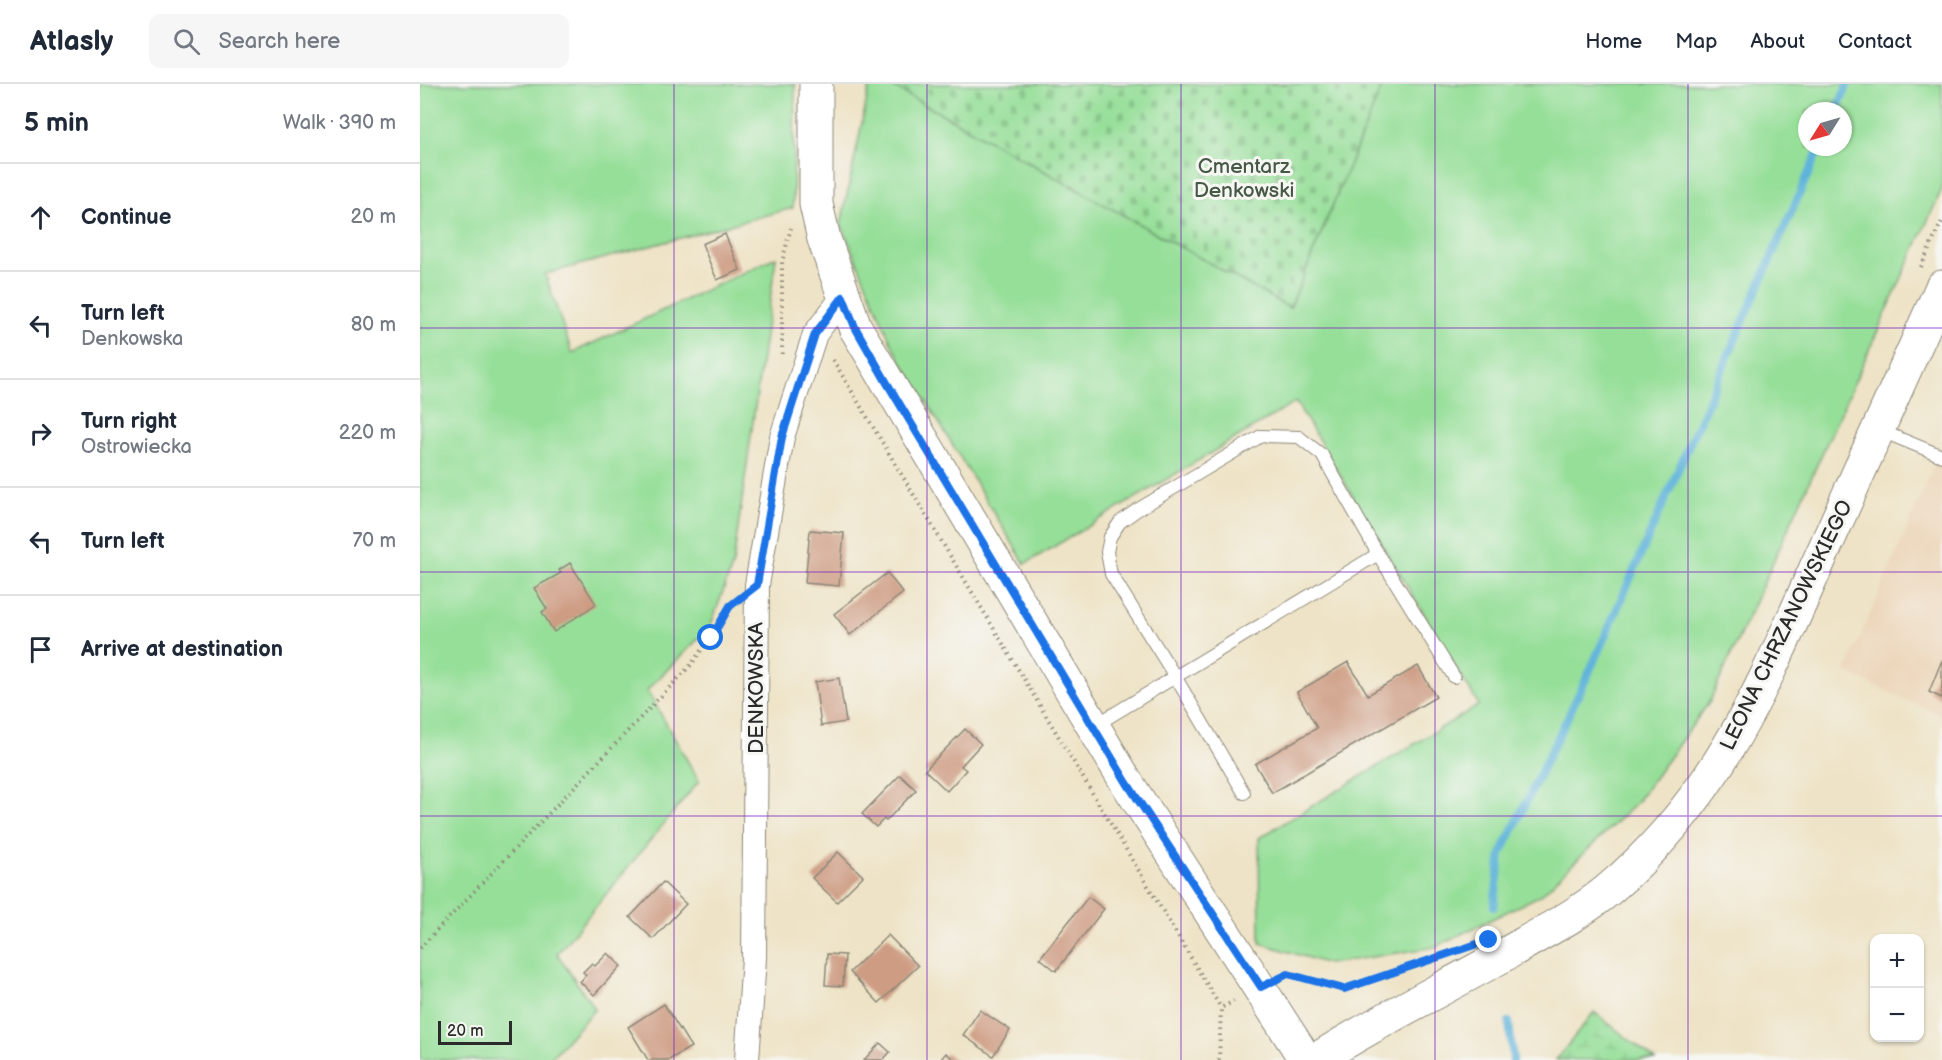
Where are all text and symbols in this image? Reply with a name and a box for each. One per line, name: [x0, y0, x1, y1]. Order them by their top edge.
search box: [149, 14, 569, 68]
text: Atlasly: [30, 25, 113, 58]
icon: search: [170, 25, 203, 58]
text: Search here: [218, 28, 340, 55]
text: Home: [1585, 29, 1642, 54]
text: Map: [1675, 29, 1717, 54]
text: About: [1750, 29, 1805, 54]
text: Contact: [1838, 29, 1912, 54]
north arrow: [1798, 102, 1852, 156]
text: 5 min: [24, 108, 89, 139]
text: Walk · 390 m: [283, 111, 396, 135]
park label: Cmentarz Denkowski: [1194, 154, 1294, 203]
icon: ahead: [24, 201, 57, 234]
text: Continue: [81, 204, 171, 231]
text: 20 m: [351, 205, 396, 229]
text: Turn left: [81, 300, 165, 327]
icon: left: [24, 309, 57, 342]
text: 80 m: [351, 313, 396, 337]
text: Denkowska: [81, 327, 183, 351]
text: Turn right: [81, 408, 177, 435]
icon: right: [24, 417, 57, 450]
text: 220 m: [339, 421, 396, 445]
text: Ostrowiecka: [81, 435, 192, 459]
street label: LEONA CHRZANOWSKIEGO: [1715, 496, 1858, 754]
icon: left: [24, 525, 57, 558]
text: Turn left: [81, 528, 165, 555]
text: 70 m: [352, 529, 396, 553]
street label: DENKOWSKA: [744, 622, 769, 754]
route start: [697, 624, 723, 650]
icon: arrive: [24, 633, 57, 666]
text: Arrive at destination: [81, 636, 283, 663]
route end: [1475, 926, 1501, 952]
map controls: [1870, 934, 1924, 1042]
button: +: [1870, 934, 1924, 988]
button: −: [1870, 988, 1924, 1042]
scale bar: [438, 1018, 512, 1046]
text: 20 m: [447, 1022, 483, 1041]

